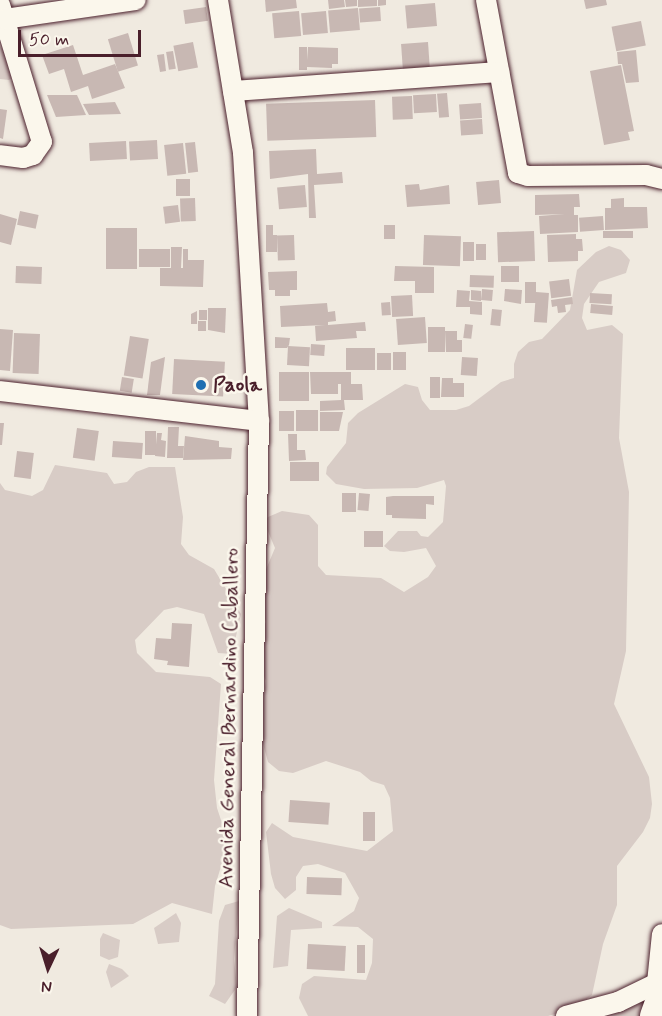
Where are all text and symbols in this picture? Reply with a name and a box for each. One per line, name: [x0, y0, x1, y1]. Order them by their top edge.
scale bar: [21, 18, 144, 56]
text: 50 m: [29, 28, 69, 52]
place label: Paola: [213, 372, 262, 398]
marker: Paola: [194, 378, 208, 392]
street label: Avenida General Bernardino Caballero: [213, 542, 245, 894]
north arrow: [18, 938, 78, 998]
text: N: [41, 976, 53, 997]

